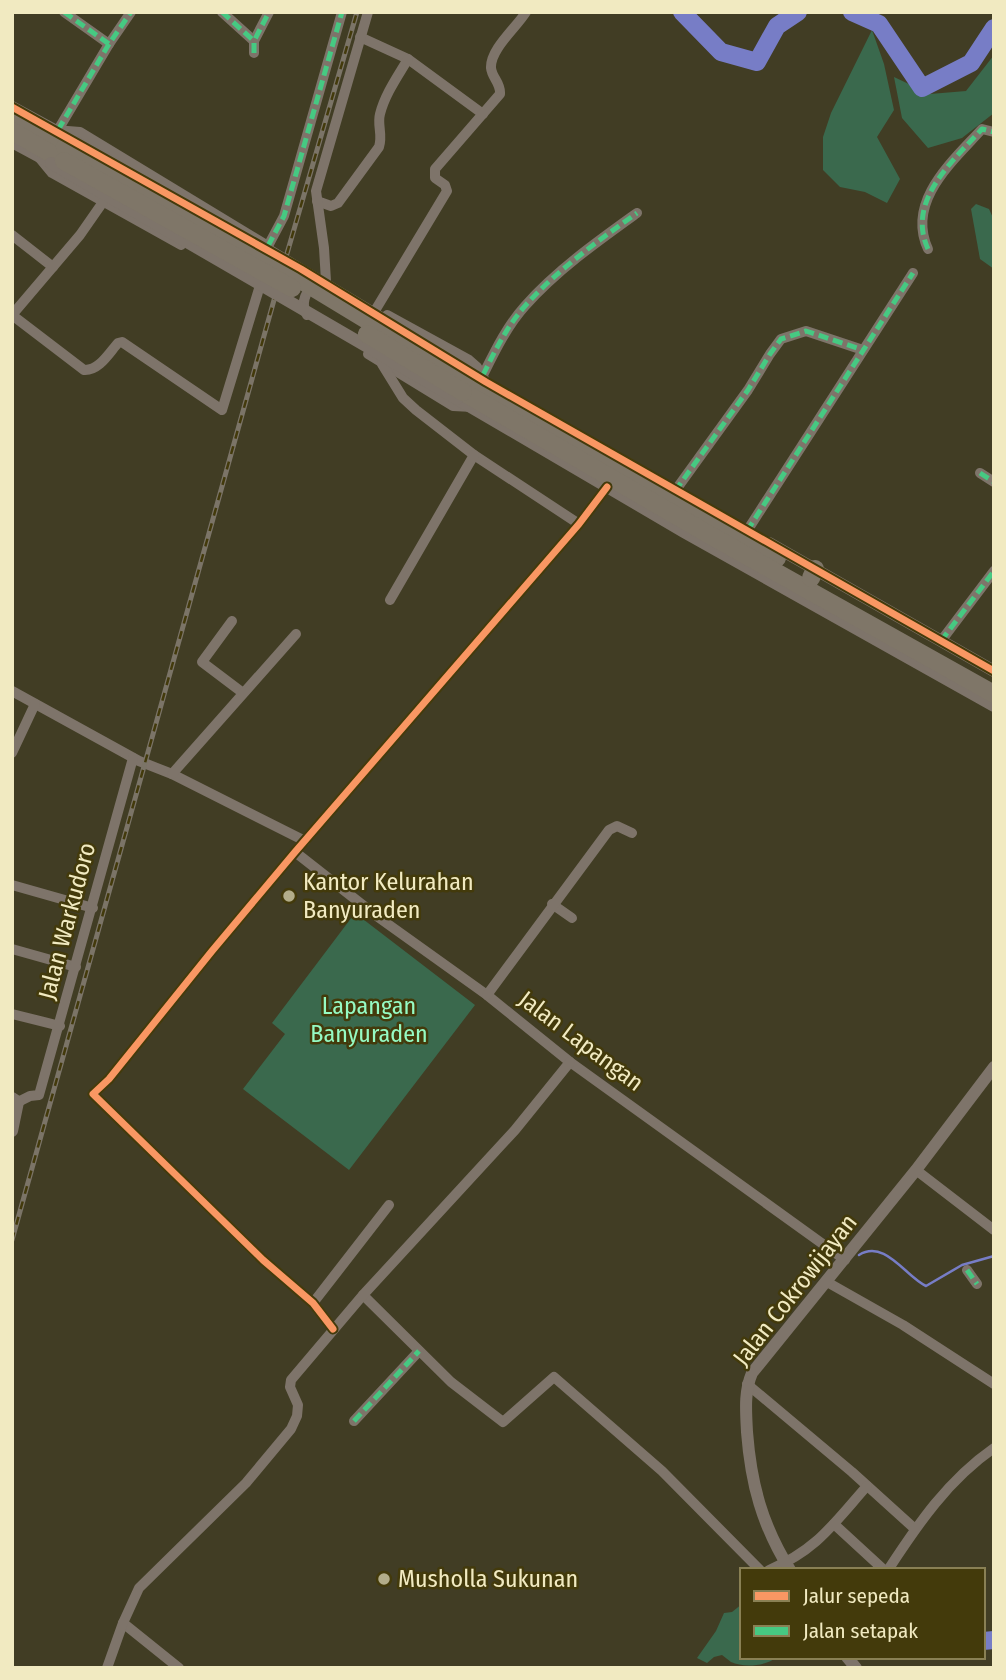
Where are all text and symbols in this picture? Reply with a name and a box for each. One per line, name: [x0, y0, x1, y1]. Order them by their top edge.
street label: Jalan Warkudoro: [33, 840, 101, 1002]
place label: Kantor Kelurahan Banyuraden: [303, 868, 474, 924]
marker: Kantor Kelurahan Banyuraden: [281, 888, 297, 904]
street label: Jalan Lapangan: [513, 985, 649, 1097]
park label: Lapangan Banyuraden: [310, 992, 428, 1048]
street label: Jalan Cokrowijayan: [727, 1209, 863, 1371]
place label: Musholla Sukunan: [398, 1565, 578, 1593]
legend: [740, 1568, 985, 1659]
marker: Musholla Sukunan: [376, 1571, 392, 1587]
text: Jalur sepeda: [803, 1583, 910, 1609]
text: Jalan setapak: [803, 1618, 918, 1644]

